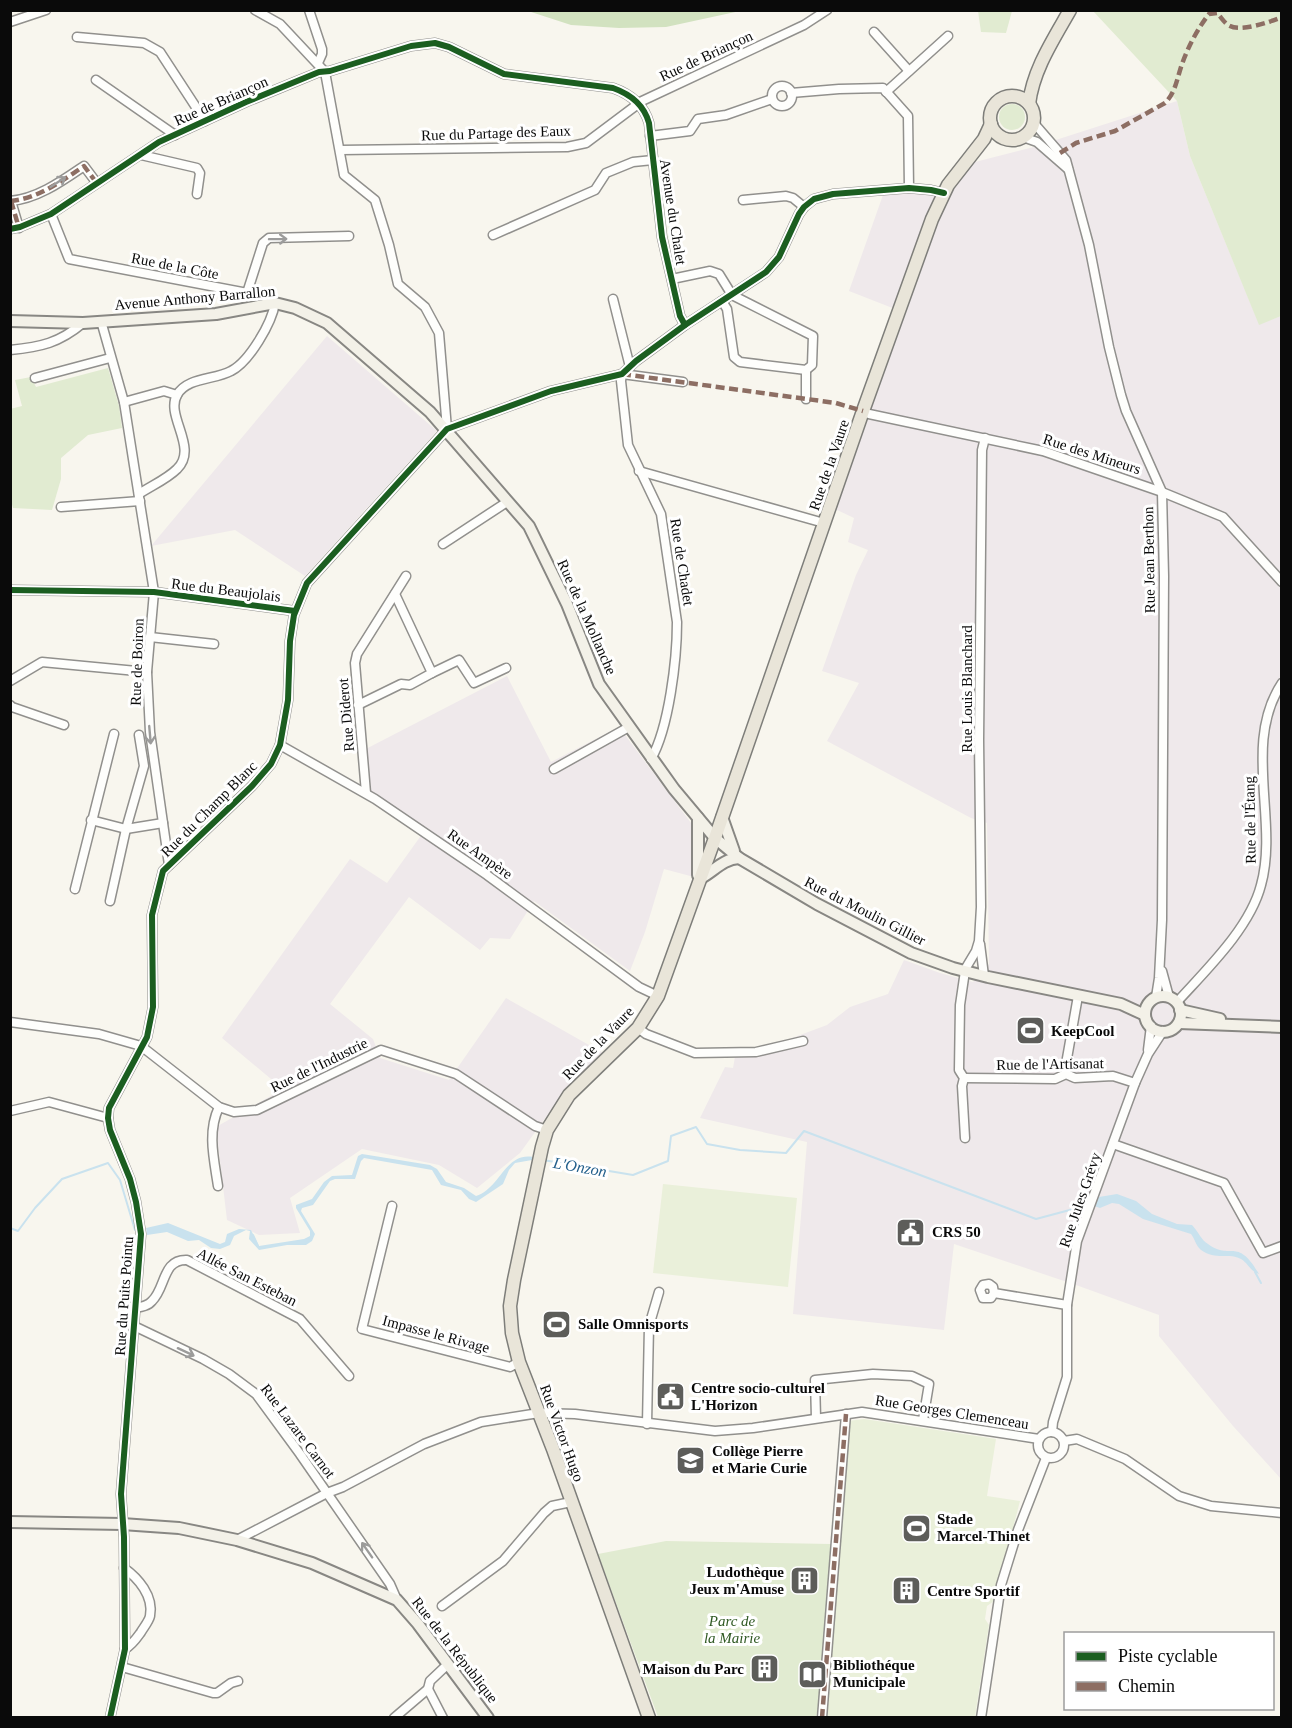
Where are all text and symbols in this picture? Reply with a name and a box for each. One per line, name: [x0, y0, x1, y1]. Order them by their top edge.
street label: Rue de Briançon: [657, 27, 756, 85]
street label: Rue de Briançon: [172, 73, 271, 129]
street label: Rue du Partage des Eaux: [421, 122, 572, 144]
street label: Avenue du Chalet: [657, 158, 689, 267]
one-way arrow: [49, 176, 66, 188]
one-way arrow: [268, 233, 288, 245]
street label: Rue de la Côte: [130, 250, 220, 282]
street label: Avenue Anthony Barrallon: [114, 283, 277, 313]
street label: Rue de la Vaure: [806, 417, 852, 513]
street label: Rue des Mineurs: [1041, 431, 1143, 477]
street label: Rue Jean Berthon: [1140, 506, 1158, 613]
street label: Rue de Chadet: [667, 517, 697, 608]
street label: Rue de la Mollanche: [554, 557, 620, 677]
street label: Rue du Beaujolais: [170, 575, 282, 605]
street label: Rue de Boiron: [127, 618, 147, 706]
street label: Rue Louis Blanchard: [959, 625, 975, 753]
street label: Rue Diderot: [335, 677, 357, 752]
one-way arrow: [145, 724, 156, 744]
street label: Rue du Champ Blanc: [158, 758, 260, 860]
street label: Rue de l'Étang: [1241, 776, 1259, 864]
street label: Rue Ampère: [445, 826, 516, 882]
street label: Rue du Moulin Gillier: [802, 874, 928, 948]
street label: Rue de la Vaure: [559, 1003, 637, 1083]
sports icon: KeepCool: [1014, 1015, 1046, 1047]
place label: KeepCool: [1051, 1023, 1114, 1039]
street label: Rue de l'Industrie: [268, 1034, 370, 1095]
street label: Rue de l'Artisanat: [996, 1055, 1105, 1073]
street label: Rue Jules Grévy: [1056, 1150, 1104, 1249]
water label: L'Onzon: [551, 1154, 608, 1180]
public building icon: CRS 50: [895, 1216, 927, 1248]
place label: CRS 50: [932, 1224, 981, 1240]
street label: Rue du Puits Pointu: [112, 1235, 136, 1356]
street label: Allée San Esteban: [194, 1245, 300, 1309]
sports icon: Salle Omnisports: [541, 1308, 573, 1340]
street label: Impasse le Rivage: [381, 1312, 492, 1356]
place label: Salle Omnisports: [578, 1316, 689, 1332]
one-way arrow: [177, 1346, 195, 1358]
place label: Centre socio-culturel L'Horizon: [691, 1380, 825, 1413]
street label: Rue Lazare Carnot: [258, 1381, 339, 1482]
public building icon: Centre socio-culturel L'Horizon: [654, 1381, 686, 1413]
street label: Rue Victor Hugo: [537, 1382, 587, 1484]
street label: Rue Georges Clemenceau: [874, 1392, 1031, 1432]
place label: Collège Pierre et Marie Curie: [712, 1443, 807, 1476]
school or university icon: Collège Pierre et Marie Curie: [675, 1444, 707, 1476]
place label: Stade Marcel-Thinet: [937, 1511, 1030, 1544]
sports icon: Stade Marcel-Thinet: [900, 1512, 932, 1544]
one-way arrow: [361, 1543, 373, 1559]
place label: Ludothèque Jeux m'Amuse: [689, 1564, 784, 1597]
building icon: Ludothèque Jeux m'Amuse: [789, 1565, 821, 1597]
building icon: Centre Sportif: [890, 1575, 922, 1607]
place label: Centre Sportif: [927, 1583, 1021, 1599]
street label: Rue de la République: [409, 1594, 501, 1706]
park label: Parc de la Mairie: [704, 1613, 760, 1646]
legend: [1064, 1632, 1274, 1710]
text: Piste cyclable: [1118, 1646, 1217, 1666]
building icon: Maison du Parc: [749, 1653, 781, 1685]
place label: Bibliothéque Municipale: [833, 1657, 915, 1690]
library icon: Bibliothéque Municipale: [796, 1658, 828, 1690]
place label: Maison du Parc: [643, 1661, 744, 1677]
text: Chemin: [1118, 1676, 1175, 1696]

